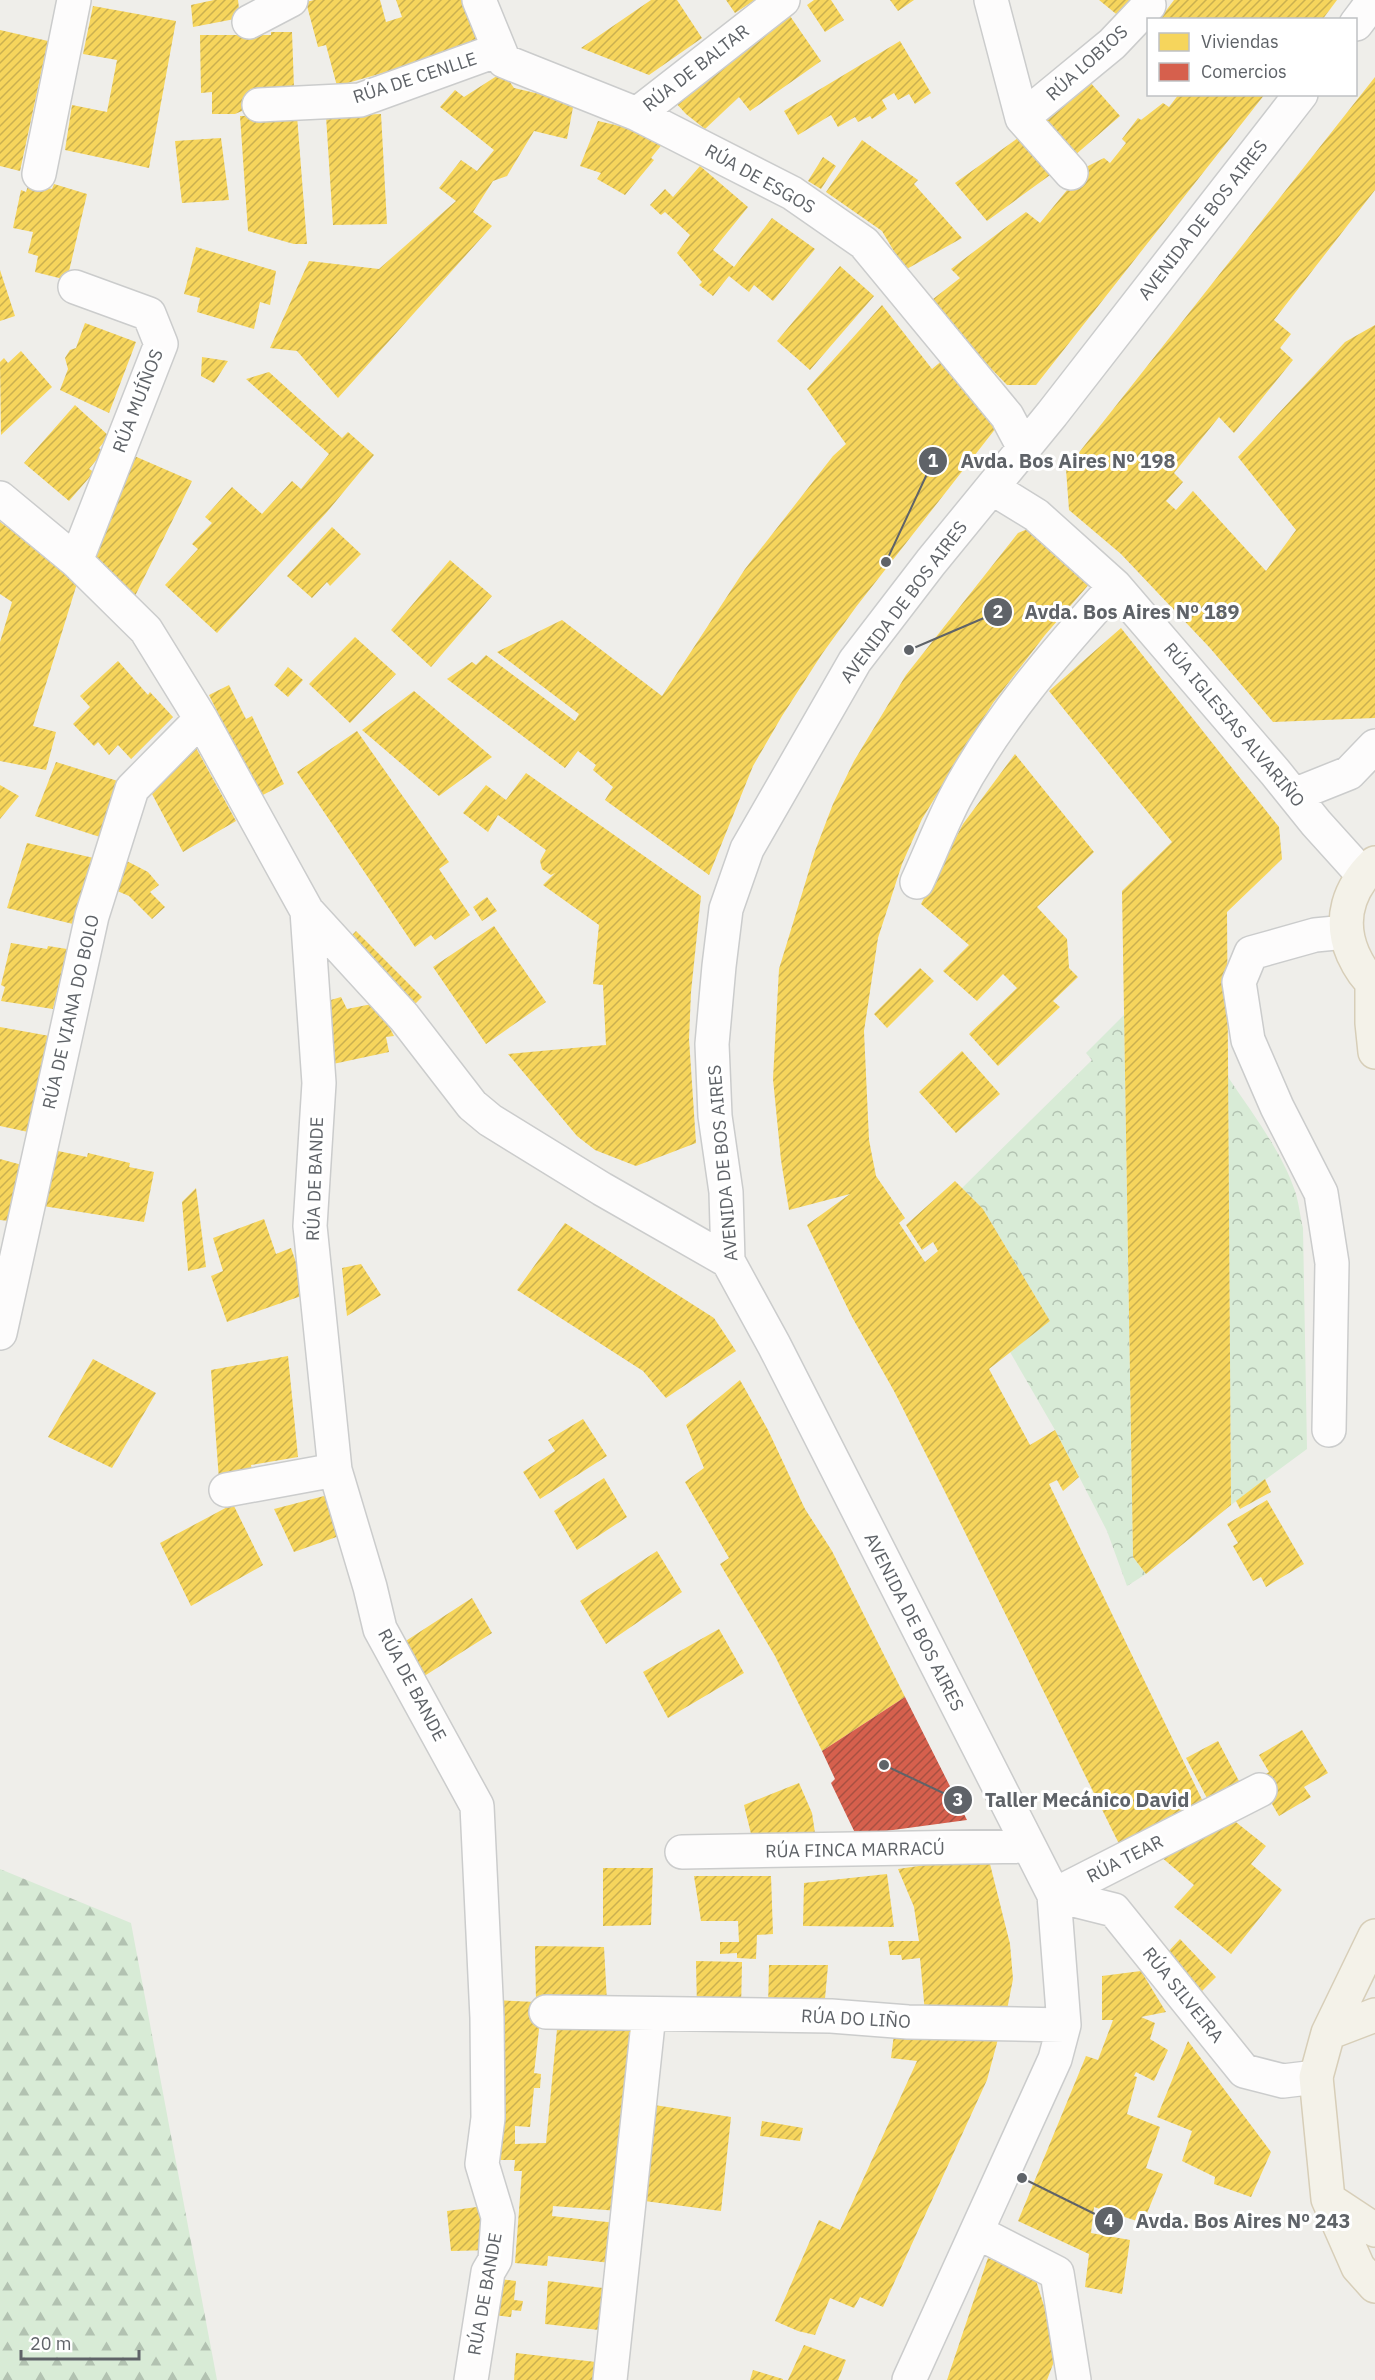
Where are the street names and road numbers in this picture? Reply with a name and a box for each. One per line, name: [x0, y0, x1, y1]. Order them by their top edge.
street label: RÚA DE BALTAR: [638, 19, 754, 116]
street label: RÚA LOBIOS: [1041, 20, 1132, 105]
street label: RÚA DE CENLLE: [350, 47, 480, 108]
street label: AVENIDA DE BOS AIRES: [1133, 135, 1272, 304]
street label: RÚA DE ESGOS: [701, 139, 819, 218]
street label: RÚA MUÍÑOS: [107, 346, 168, 456]
street label: AVENIDA DE BOS AIRES: [835, 516, 972, 687]
street label: RÚA IGLESIAS ALVARIÑO: [1159, 638, 1310, 812]
street label: RÚA DE VIANA DO BOLO: [37, 912, 104, 1111]
street label: AVENIDA DE BOS AIRES: [702, 1064, 743, 1262]
street label: RÚA DE BANDE: [301, 1116, 328, 1241]
street label: AVENIDA DE BOS AIRES: [859, 1529, 969, 1715]
street label: RÚA DE BANDE: [373, 1624, 452, 1745]
street label: RÚA TEAR: [1083, 1829, 1167, 1888]
street label: RÚA FINCA MARRACÚ: [765, 1836, 945, 1863]
street label: RÚA SILVEIRA: [1138, 1942, 1229, 2047]
street label: RÚA DO LIÑO: [801, 2004, 911, 2033]
street label: RÚA DE BANDE: [462, 2231, 507, 2357]

